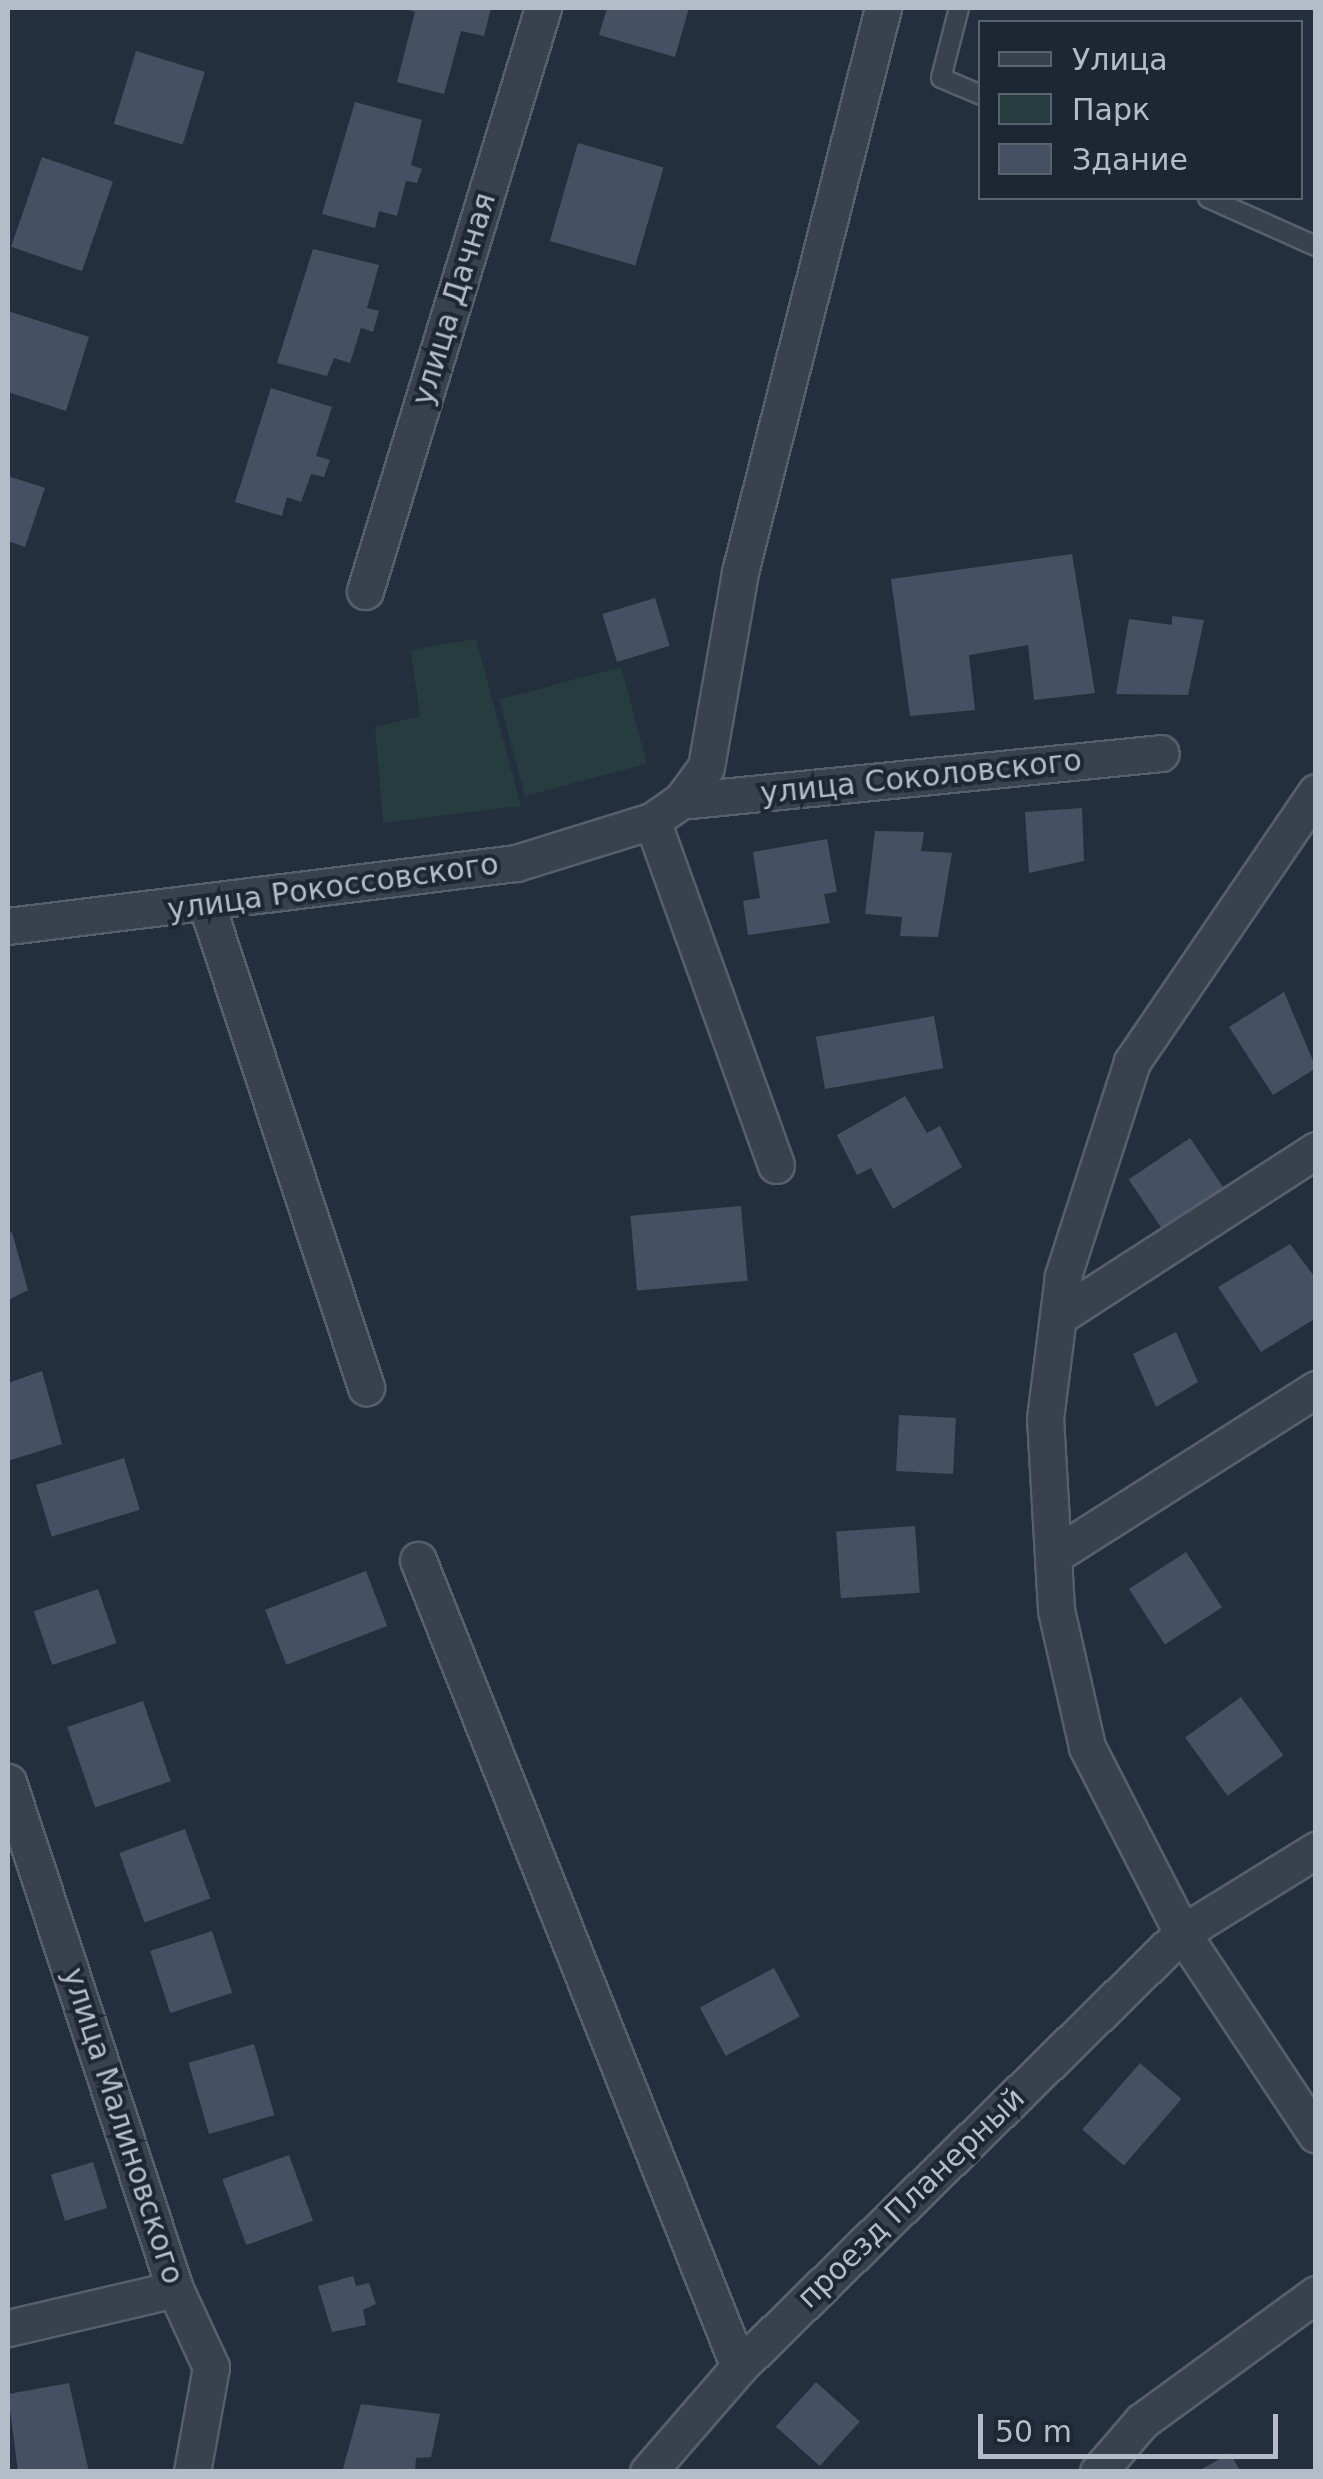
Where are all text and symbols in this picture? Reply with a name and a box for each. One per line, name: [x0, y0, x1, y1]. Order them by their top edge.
legend: [978, 20, 1303, 200]
text: Улица: [1072, 42, 1168, 77]
text: Парк: [1072, 92, 1150, 127]
text: Здание: [1072, 142, 1188, 177]
street label: улица Дачная: [405, 188, 503, 410]
street label: улица Соколовского: [759, 742, 1083, 812]
street label: улица Рокоссовского: [165, 846, 501, 928]
street label: улица Малиновского: [55, 1963, 191, 2289]
street label: проезд Планерный: [790, 2080, 1032, 2316]
scale bar: [983, 2394, 1283, 2456]
text: 50 m: [995, 2414, 1072, 2449]

